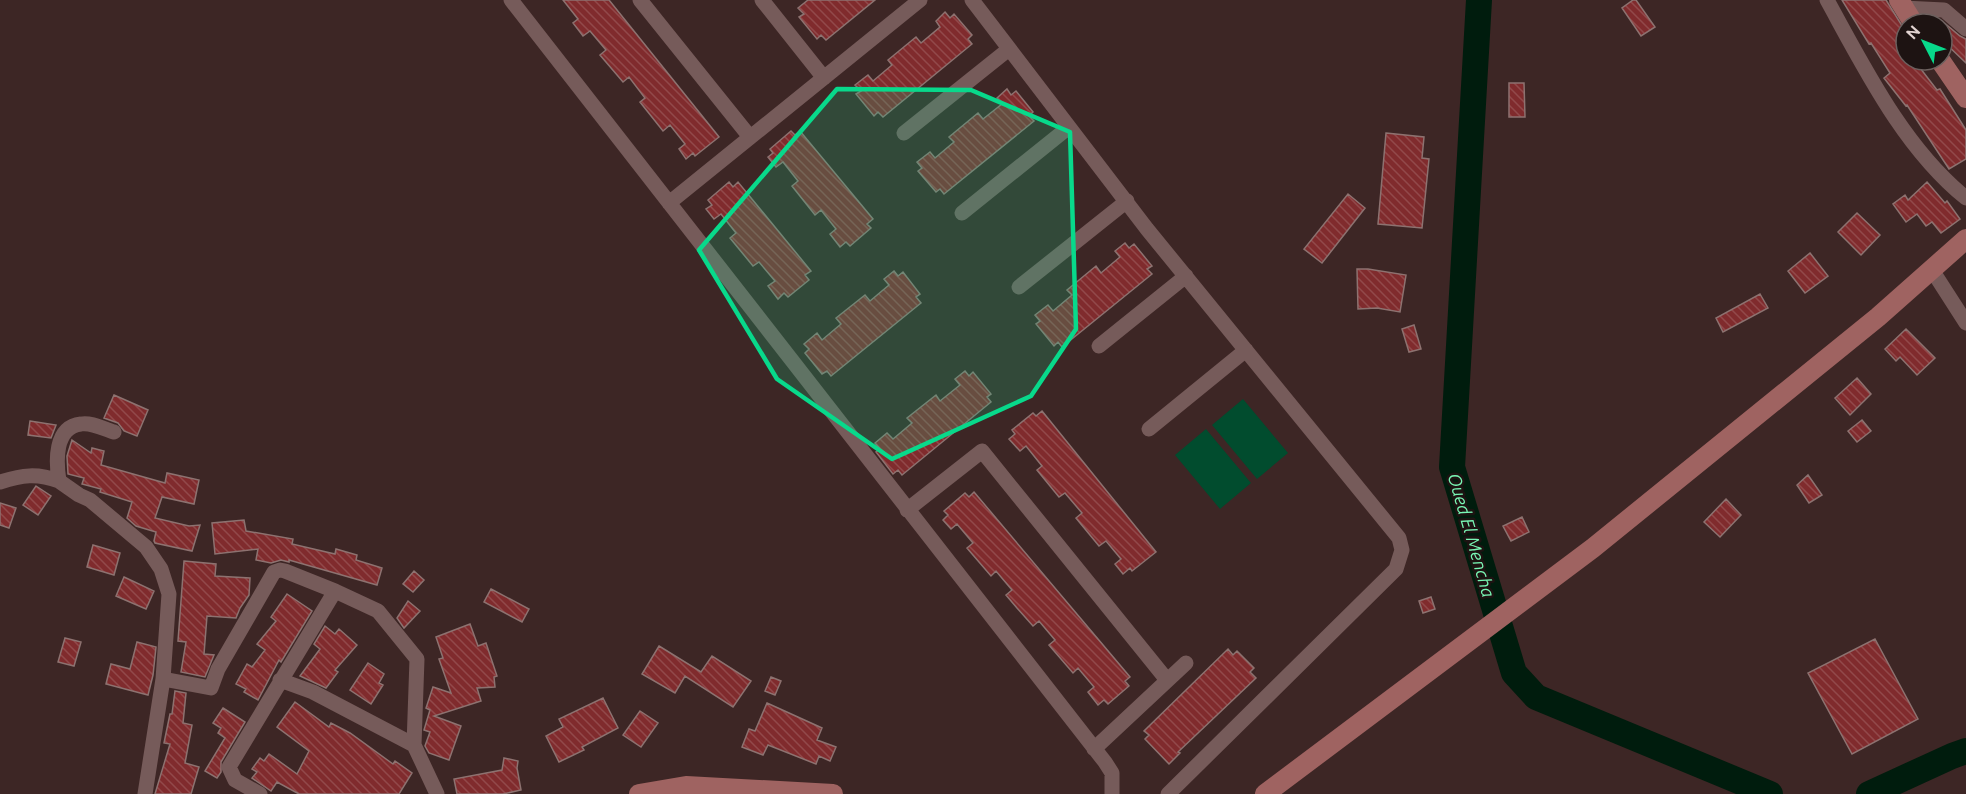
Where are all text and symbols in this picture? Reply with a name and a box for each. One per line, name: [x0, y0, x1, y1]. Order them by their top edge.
north arrow: [1894, 12, 1954, 72]
text: N: [1902, 22, 1924, 42]
water label: Oued El Mencha: [1445, 471, 1499, 600]

